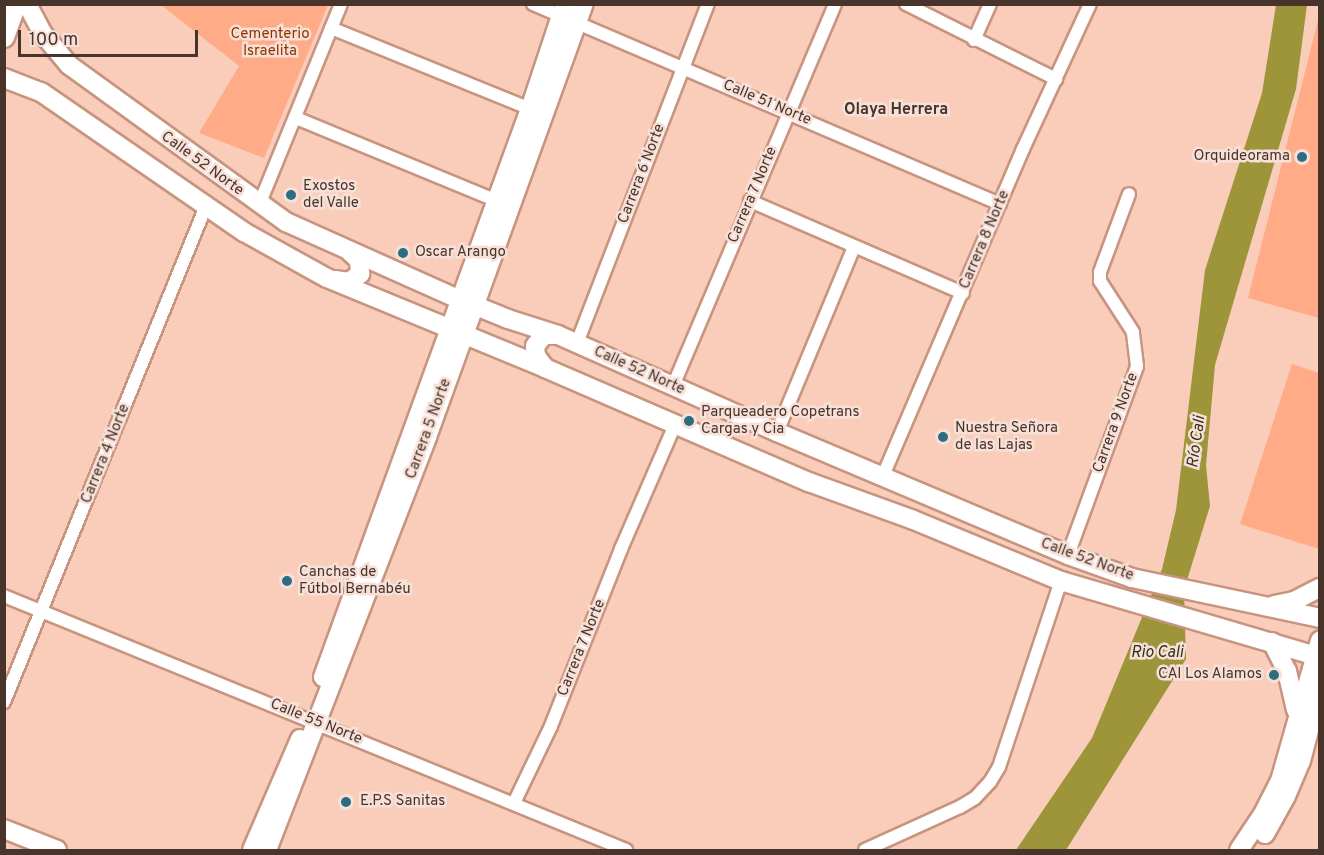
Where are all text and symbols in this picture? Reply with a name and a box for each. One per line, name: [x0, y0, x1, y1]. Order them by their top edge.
scale bar: [21, 18, 201, 56]
park label: Cementerio Israelita: [230, 25, 310, 60]
text: 100 m: [29, 29, 78, 52]
street label: Calle 51 Norte: [720, 76, 814, 130]
district label: Olaya Herrera: [844, 100, 948, 120]
street label: Carrera 6 Norte: [615, 122, 669, 226]
street label: Calle 52 Norte: [157, 128, 247, 200]
street label: Carrera 7 Norte: [724, 144, 782, 246]
place label: Orquideorama: [1193, 148, 1290, 166]
marker: Orquideorama: [1295, 150, 1309, 164]
place label: Exostos del Valle: [303, 177, 360, 212]
marker: Exostos del Valle: [284, 188, 298, 202]
street label: Carrera 8 Norte: [956, 188, 1014, 292]
place label: Oscar Arango: [415, 244, 506, 262]
marker: Oscar Arango: [396, 246, 410, 260]
street label: Calle 52 Norte: [591, 343, 687, 399]
street label: Carrera 9 Norte: [1090, 370, 1142, 476]
street label: Carrera 5 Norte: [402, 376, 456, 482]
street label: Carrera 4 Norte: [78, 402, 134, 506]
place label: Parqueadero Copetrans Cargas y Cia: [701, 403, 860, 438]
marker: Parqueadero Copetrans Cargas y Cia: [682, 414, 696, 428]
water label: Río Cali: [1184, 415, 1210, 469]
place label: Nuestra Señora de las Lajas: [955, 419, 1058, 454]
marker: Nuestra Señora de las Lajas: [936, 430, 950, 444]
street label: Calle 52 Norte: [1038, 535, 1136, 585]
place label: Canchas de Fútbol Bernabéu: [299, 563, 411, 598]
marker: Canchas de Fútbol Bernabéu: [280, 574, 294, 588]
street label: Carrera 7 Norte: [554, 596, 610, 700]
water label: Rio Cali: [1131, 643, 1183, 663]
place label: CAI Los Alamos: [1157, 666, 1262, 684]
marker: CAI Los Alamos: [1267, 668, 1281, 682]
street label: Calle 55 Norte: [267, 695, 365, 749]
marker: E.P.S Sanitas: [337, 793, 355, 811]
place label: E.P.S Sanitas: [360, 793, 445, 811]

